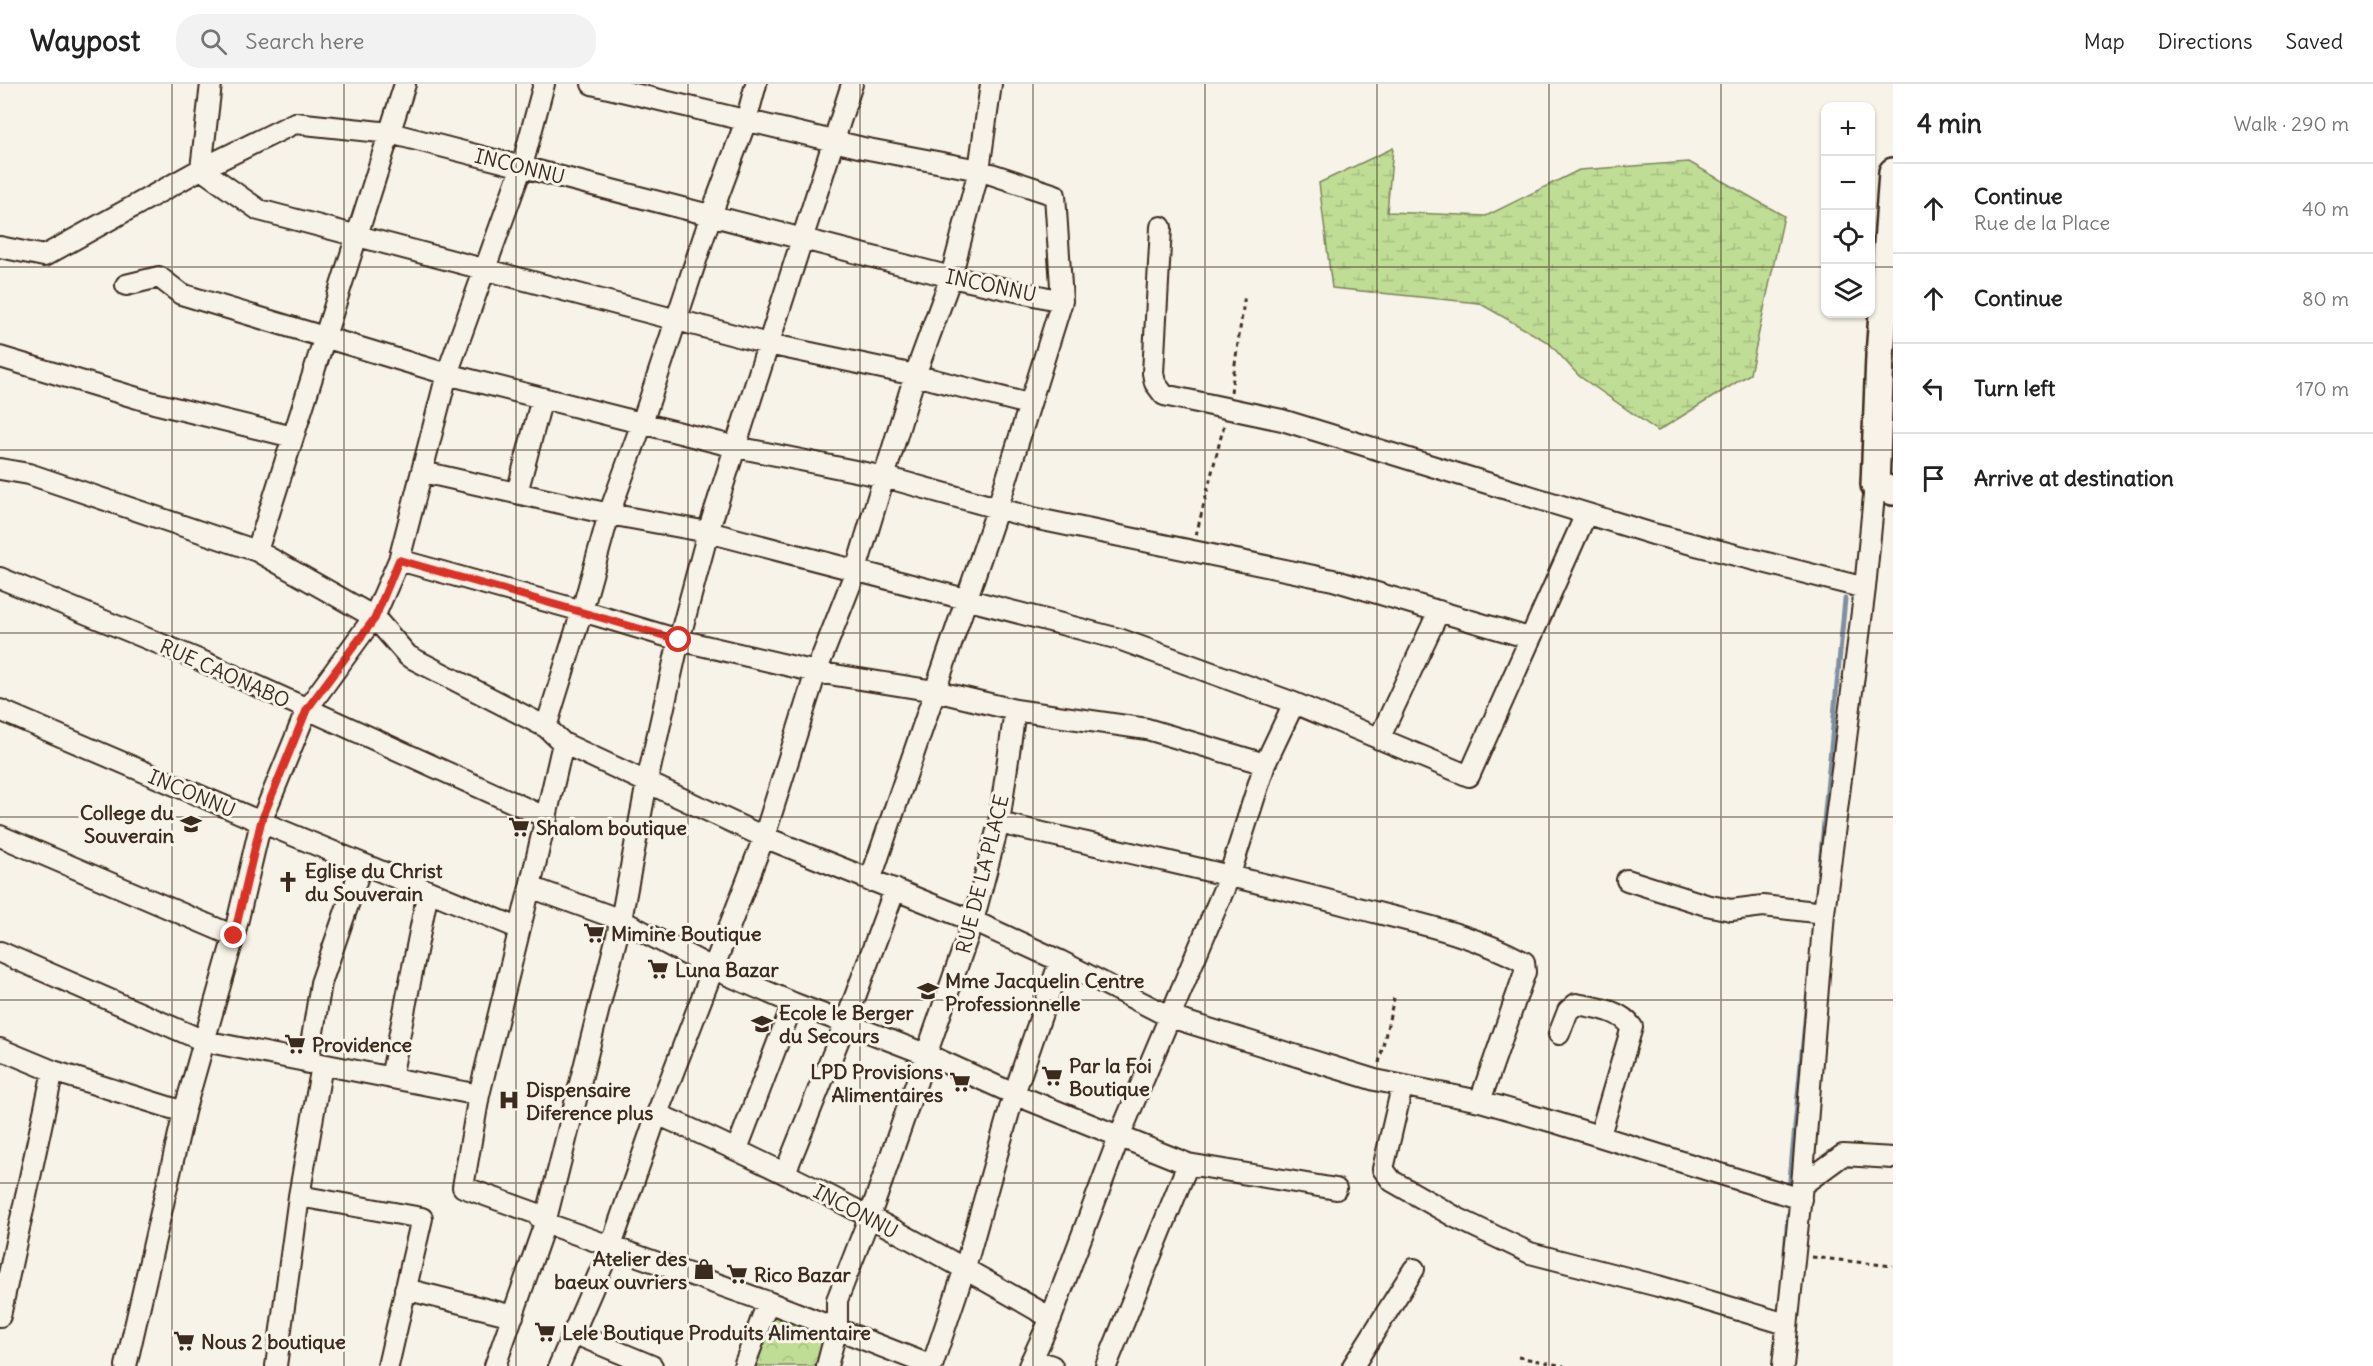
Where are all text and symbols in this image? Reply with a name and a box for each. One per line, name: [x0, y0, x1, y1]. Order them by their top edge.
search box: [176, 14, 596, 68]
text: Waypost: [30, 23, 140, 59]
icon: search: [197, 25, 230, 58]
text: Search here: [245, 27, 364, 55]
text: Map: [2084, 28, 2125, 55]
text: Directions: [2158, 28, 2252, 55]
text: Saved: [2285, 28, 2343, 55]
map controls: [1821, 102, 1875, 318]
button: +: [1821, 102, 1875, 156]
text: 4 min: [1917, 107, 1982, 140]
text: Walk · 290 m: [2234, 111, 2349, 136]
street label: INCONNU: [472, 143, 568, 189]
button: −: [1821, 156, 1875, 210]
text: Continue: [1974, 182, 2063, 210]
icon: ahead: [1917, 192, 1950, 225]
text: 40 m: [2302, 196, 2349, 221]
button: locate: [1821, 210, 1875, 264]
text: Rue de la Place: [1974, 210, 2110, 235]
street label: INCONNU: [943, 263, 1039, 307]
button: layers: [1821, 264, 1875, 318]
icon: ahead: [1917, 282, 1950, 315]
text: Continue: [1974, 284, 2063, 312]
text: 80 m: [2302, 286, 2349, 311]
icon: left: [1917, 372, 1950, 405]
text: Turn left: [1974, 374, 2055, 402]
text: 170 m: [2296, 376, 2349, 401]
icon: arrive: [1917, 462, 1950, 495]
text: Arrive at destination: [1974, 464, 2174, 492]
route start: [665, 626, 691, 652]
street label: RUE CAONABO: [156, 633, 294, 713]
street label: INCONNU: [145, 763, 239, 823]
street label: RUE DE LA PLACE: [950, 792, 1014, 956]
place label: College du Souverain: [80, 800, 174, 848]
school or university icon: College du Souverain: [179, 812, 203, 836]
supermarket icon: Shalom boutique: [507, 815, 531, 839]
place label: Shalom boutique: [536, 815, 687, 840]
place label: Eglise du Christ du Souverain: [305, 858, 443, 906]
church icon: Eglise du Christ du Souverain: [276, 870, 300, 894]
supermarket icon: Mimine Boutique: [582, 921, 606, 945]
place label: Mimine Boutique: [611, 921, 762, 946]
route end: [220, 922, 246, 948]
supermarket icon: Luna Bazar: [646, 957, 670, 981]
place label: Luna Bazar: [675, 957, 779, 982]
place label: Mme Jacquelin Centre Professionnelle: [945, 968, 1145, 1016]
school or university icon: Mme Jacquelin Centre Professionnelle: [916, 979, 940, 1003]
place label: Ecole le Berger du Secours: [779, 1000, 914, 1048]
school or university icon: Ecole le Berger du Secours: [750, 1012, 774, 1036]
supermarket icon: Providence: [283, 1032, 307, 1056]
place label: Providence: [312, 1032, 412, 1057]
place label: Par la Foi Boutique: [1069, 1053, 1152, 1101]
place label: LPD Provisions Alimentaires: [810, 1059, 943, 1107]
supermarket icon: Par la Foi Boutique: [1040, 1064, 1064, 1088]
supermarket icon: LPD Provisions Alimentaires: [948, 1070, 972, 1094]
place label: Dispensaire Diference plus: [526, 1077, 653, 1125]
hospital icon: Dispensaire Diference plus: [497, 1088, 521, 1112]
street label: INCONNU: [809, 1178, 903, 1244]
place label: Atelier des baeux ouvriers: [554, 1246, 687, 1294]
shop icon: Atelier des baeux ouvriers: [692, 1257, 716, 1281]
supermarket icon: Rico Bazar: [725, 1262, 749, 1286]
place label: Rico Bazar: [754, 1262, 852, 1287]
supermarket icon: Lele Boutique Produits Alimentaire: [533, 1320, 557, 1344]
place label: Lele Boutique Produits Alimentaire: [562, 1320, 871, 1345]
supermarket icon: Nous 2 boutique: [172, 1329, 196, 1353]
place label: Nous 2 boutique: [201, 1329, 346, 1354]

